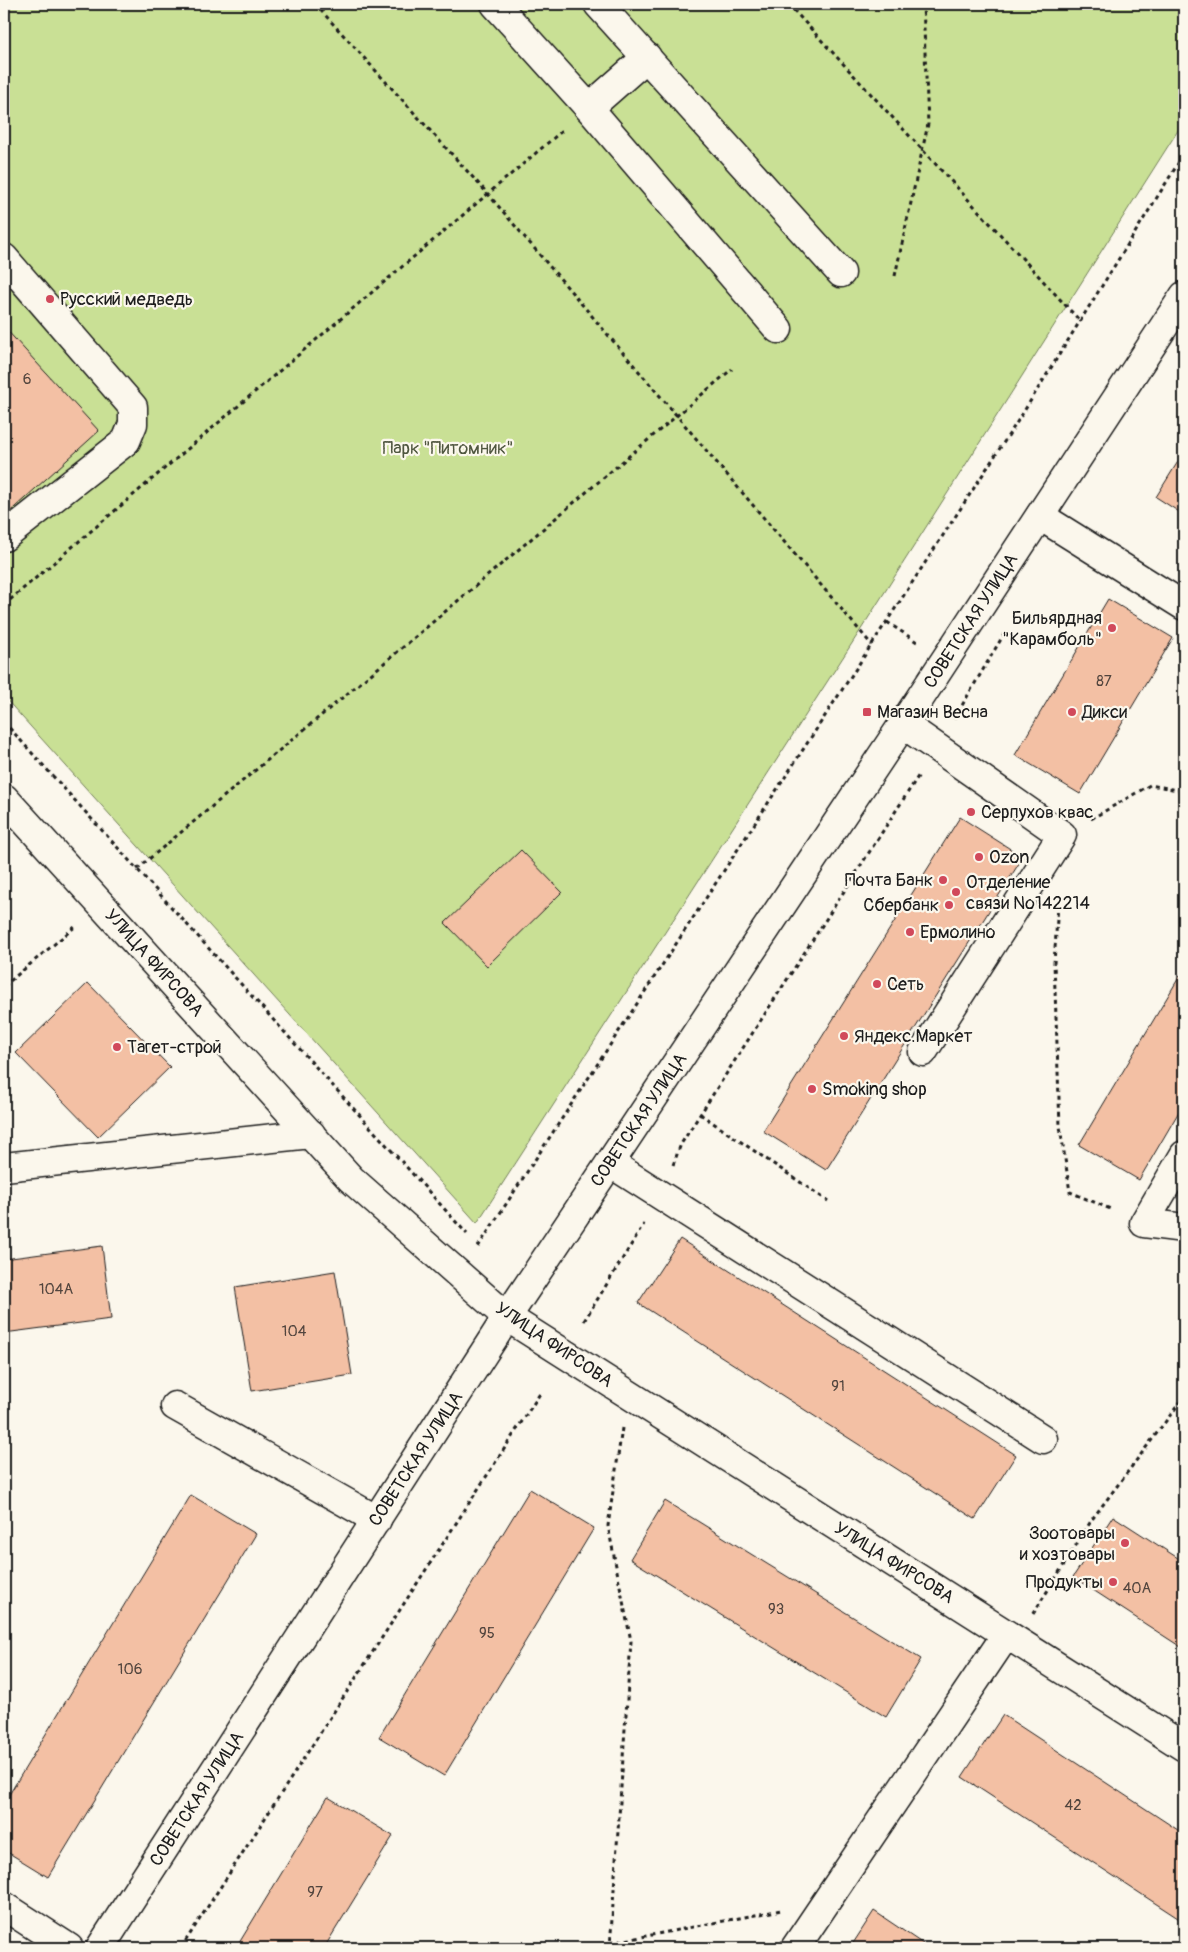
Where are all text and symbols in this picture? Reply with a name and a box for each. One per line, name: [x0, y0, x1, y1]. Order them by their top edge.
place label: Русский медведь: [60, 288, 193, 311]
marker: Русский медведь: [44, 293, 56, 305]
house number: 6: [23, 370, 31, 389]
park label: Парк "Питомник": [382, 437, 514, 460]
street label: СОВЕТСКАЯ УЛИЦА: [919, 549, 1023, 693]
place label: Бильярдная "Карамболь": [1002, 607, 1102, 651]
marker: Бильярдная "Карамболь": [1106, 622, 1118, 634]
house number: 87: [1096, 672, 1112, 691]
place label: Магазин Весна: [877, 701, 988, 724]
place label: Дикси: [1081, 701, 1127, 724]
marker: Магазин Весна: [861, 706, 873, 718]
marker: Дикси: [1066, 706, 1078, 718]
place label: Серпухов квас: [981, 801, 1093, 824]
marker: Серпухов квас: [965, 806, 977, 818]
place label: Ozon: [989, 846, 1029, 869]
marker: Ozon: [973, 851, 985, 863]
place label: Почта Банк: [845, 869, 933, 892]
place label: Отделение связи №142214: [966, 871, 1091, 915]
marker: Почта Банк: [937, 874, 949, 886]
marker: Отделение связи №142214: [950, 886, 962, 898]
place label: Сбербанк: [863, 894, 939, 917]
marker: Сбербанк: [943, 899, 955, 911]
street label: УЛИЦА ФИРСОВА: [100, 904, 209, 1022]
place label: Ермолино: [920, 921, 996, 944]
marker: Ермолино: [904, 926, 916, 938]
place label: Сеть: [887, 973, 924, 996]
marker: Сеть: [871, 978, 883, 990]
place label: Яндекс.Маркет: [854, 1025, 972, 1048]
marker: Яндекс.Маркет: [838, 1030, 850, 1042]
place label: Тагет-строй: [127, 1036, 222, 1059]
marker: Тагет-строй: [111, 1041, 123, 1053]
street label: СОВЕТСКАЯ УЛИЦА: [586, 1048, 692, 1191]
place label: Smoking shop: [822, 1078, 927, 1101]
marker: Smoking shop: [806, 1083, 818, 1095]
house number: 104А: [39, 1280, 74, 1299]
street label: УЛИЦА ФИРСОВА: [491, 1297, 617, 1393]
house number: 104: [282, 1322, 307, 1341]
house number: 91: [831, 1377, 845, 1396]
street label: СОВЕТСКАЯ УЛИЦА: [364, 1387, 468, 1531]
street label: УЛИЦА ФИРСОВА: [830, 1517, 958, 1609]
place label: Зоотовары и хозтовары: [1020, 1522, 1115, 1566]
marker: Зоотовары и хозтовары: [1119, 1537, 1131, 1549]
place label: Продукты: [1026, 1571, 1103, 1594]
marker: Продукты: [1107, 1576, 1119, 1588]
house number: 40А: [1123, 1579, 1152, 1598]
house number: 93: [768, 1600, 784, 1619]
house number: 95: [479, 1624, 495, 1643]
house number: 106: [118, 1660, 142, 1679]
street label: СОВЕТСКАЯ УЛИЦА: [145, 1727, 249, 1871]
house number: 42: [1064, 1796, 1082, 1815]
house number: 97: [307, 1883, 323, 1902]

